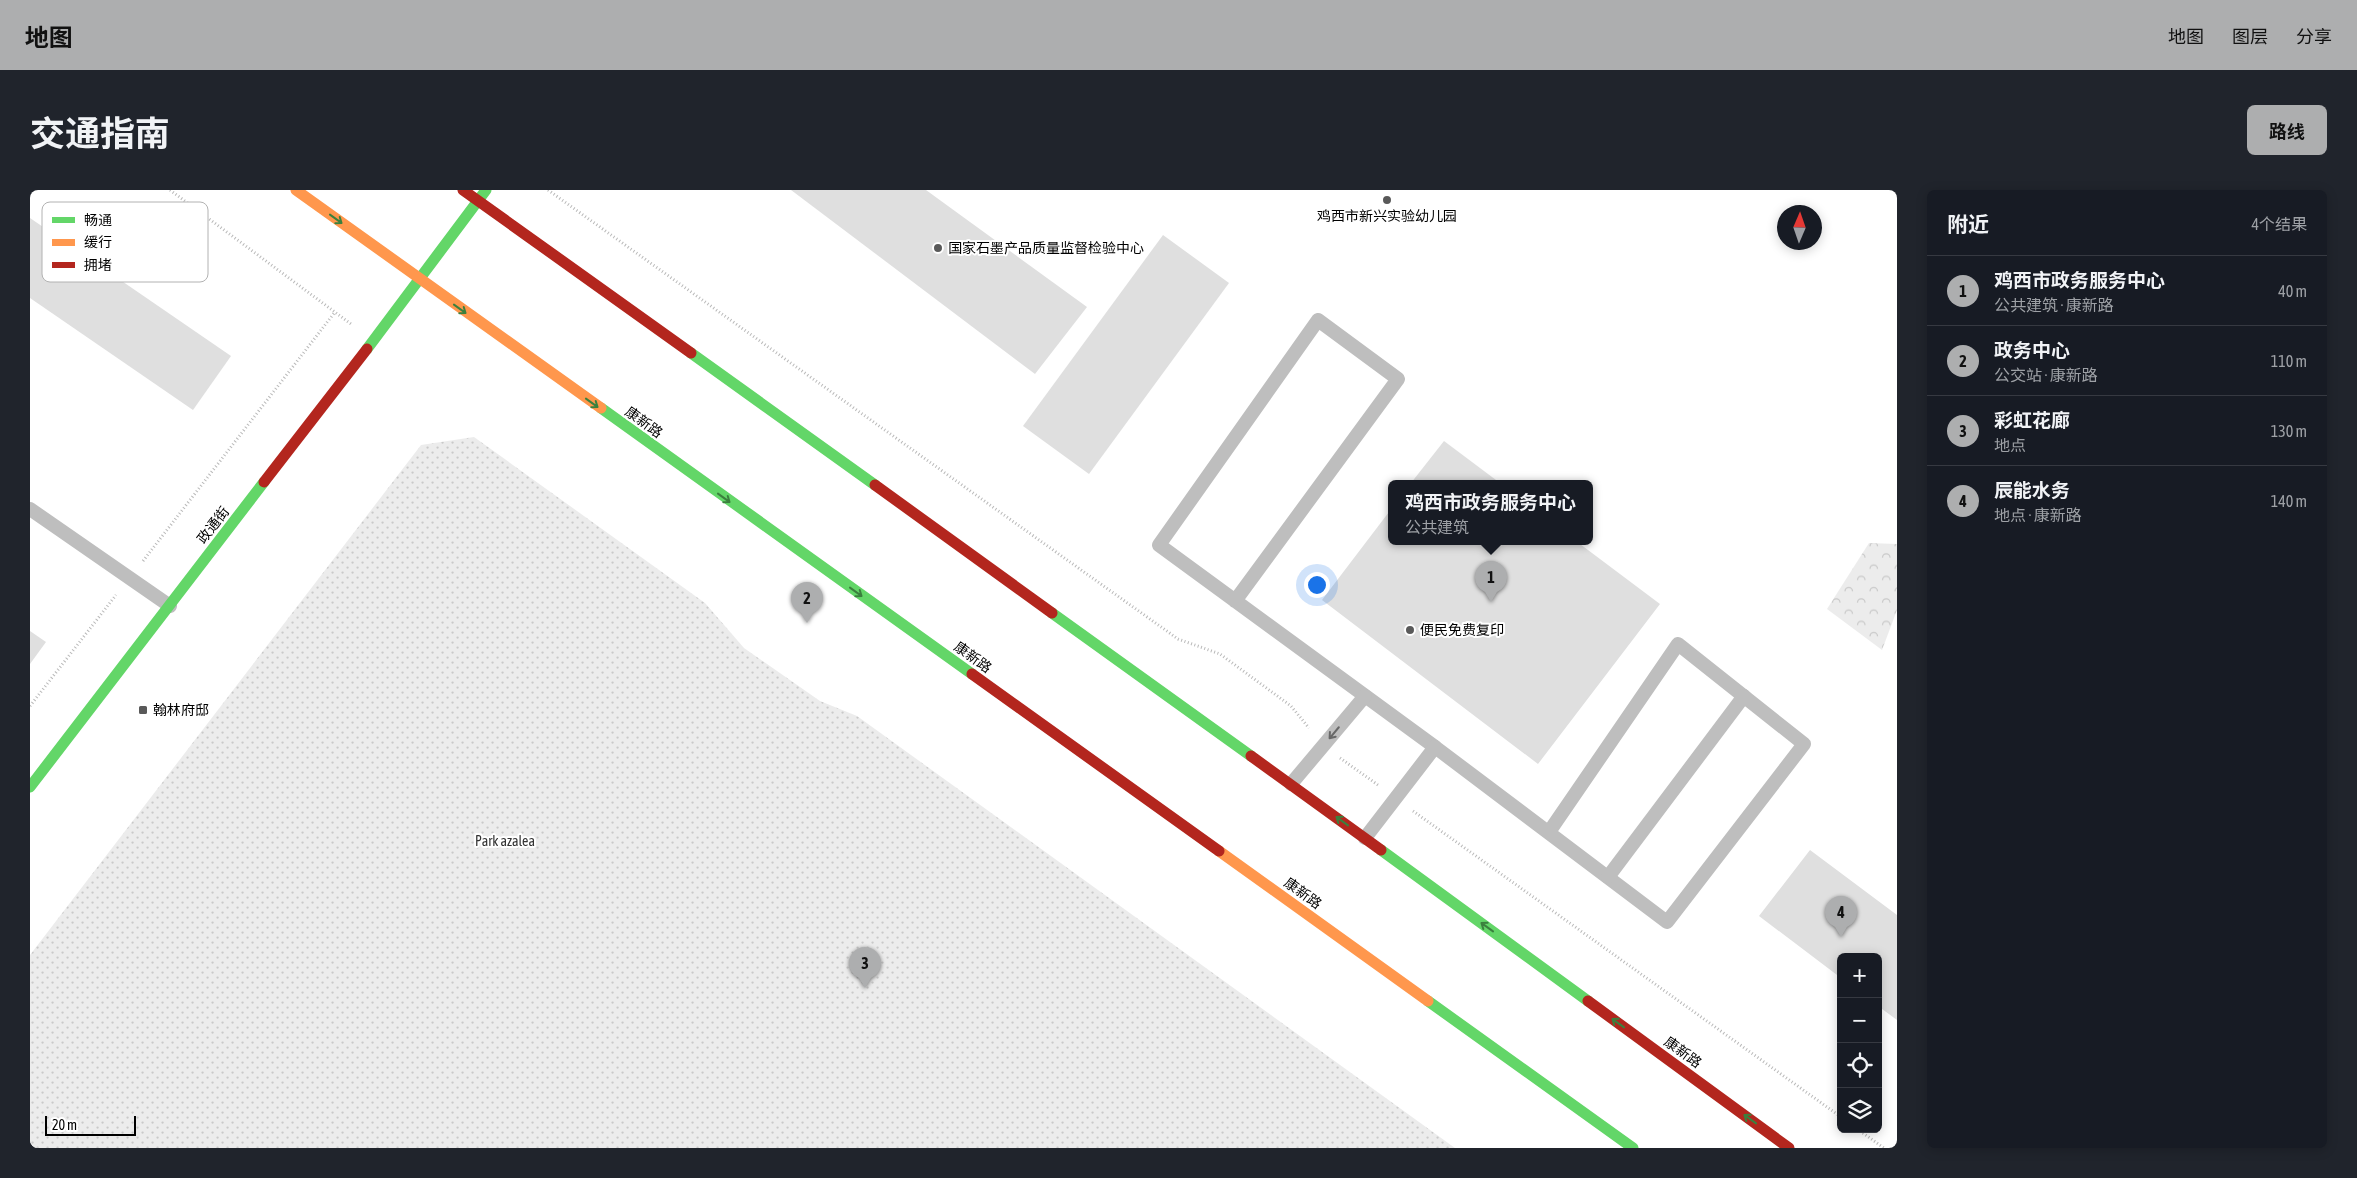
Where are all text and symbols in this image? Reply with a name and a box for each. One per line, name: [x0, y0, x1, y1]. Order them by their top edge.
text: 地图: [25, 24, 73, 51]
text: 地图: [2168, 26, 2204, 47]
text: 图层: [2232, 26, 2268, 47]
text: 分享: [2296, 26, 2332, 47]
button: 路线: [2247, 105, 2327, 155]
text: 交通指南: [30, 113, 170, 153]
marker: 鸡西市新兴实验幼儿园: [1381, 194, 1393, 206]
legend: [42, 202, 208, 282]
north arrow: [1777, 205, 1822, 250]
place label: 鸡西市新兴实验幼儿园: [1317, 208, 1457, 224]
text: 畅通: [84, 212, 112, 228]
text: 附近: [1947, 212, 1989, 236]
one-way arrow: [329, 214, 343, 224]
text: 4个结果: [2251, 215, 2307, 233]
text: 缓行: [84, 234, 112, 250]
place label: 国家石墨产品质量监督检验中心: [948, 240, 1144, 256]
marker: 国家石墨产品质量监督检验中心: [932, 242, 944, 254]
text: 拥堵: [84, 257, 112, 273]
text: 鸡西市政务服务中心: [1994, 269, 2165, 291]
text: 1: [1959, 282, 1967, 300]
text: 40 m: [2278, 282, 2307, 300]
text: 公共建筑 · 康新路: [1994, 296, 2114, 314]
one-way arrow: [453, 304, 467, 314]
text: 政务中心: [1994, 339, 2070, 361]
text: 2: [1959, 352, 1967, 370]
text: 110 m: [2271, 352, 2307, 370]
text: 公交站 · 康新路: [1994, 366, 2098, 384]
one-way arrow: [585, 398, 599, 408]
street label: 康新路: [622, 403, 666, 441]
text: 彩虹花廊: [1994, 409, 2070, 431]
text: 3: [1959, 422, 1967, 440]
text: 130 m: [2271, 422, 2307, 440]
text: 地点: [1994, 436, 2026, 454]
text: 辰能水务: [1994, 479, 2070, 501]
popup: [1388, 480, 1593, 545]
text: 鸡西市政务服务中心: [1405, 491, 1576, 513]
text: 4: [1959, 492, 1967, 510]
text: 140 m: [2271, 492, 2307, 510]
one-way arrow: [717, 493, 731, 503]
street label: 政通街: [194, 504, 232, 546]
text: 地点 · 康新路: [1994, 506, 2082, 524]
text: 公共建筑: [1405, 518, 1469, 536]
pin: 1: [1475, 561, 1507, 602]
your location: [1304, 572, 1330, 598]
pin: 2: [791, 582, 823, 623]
one-way arrow: [849, 587, 863, 597]
place label: 便民免费复印: [1420, 622, 1504, 638]
marker: 便民免费复印: [1404, 624, 1416, 636]
street label: 康新路: [951, 638, 995, 676]
place label: 翰林府邸: [153, 702, 209, 718]
marker: 翰林府邸: [137, 704, 149, 716]
one-way arrow: [1328, 726, 1339, 739]
one-way arrow: [1335, 816, 1349, 826]
park label: Park azalea: [475, 833, 535, 849]
street label: 康新路: [1281, 874, 1325, 912]
pin: 4: [1825, 896, 1857, 937]
one-way arrow: [1481, 922, 1494, 933]
pin: 3: [849, 947, 881, 988]
map controls: [1837, 953, 1882, 1133]
button: +: [1837, 953, 1882, 998]
button: −: [1837, 998, 1882, 1043]
one-way arrow: [1612, 1018, 1626, 1028]
street label: 康新路: [1661, 1033, 1705, 1071]
button: locate: [1837, 1043, 1882, 1088]
button: layers: [1837, 1088, 1882, 1133]
scale bar: [45, 1113, 136, 1136]
one-way arrow: [1743, 1114, 1757, 1124]
text: 20 m: [52, 1117, 77, 1133]

